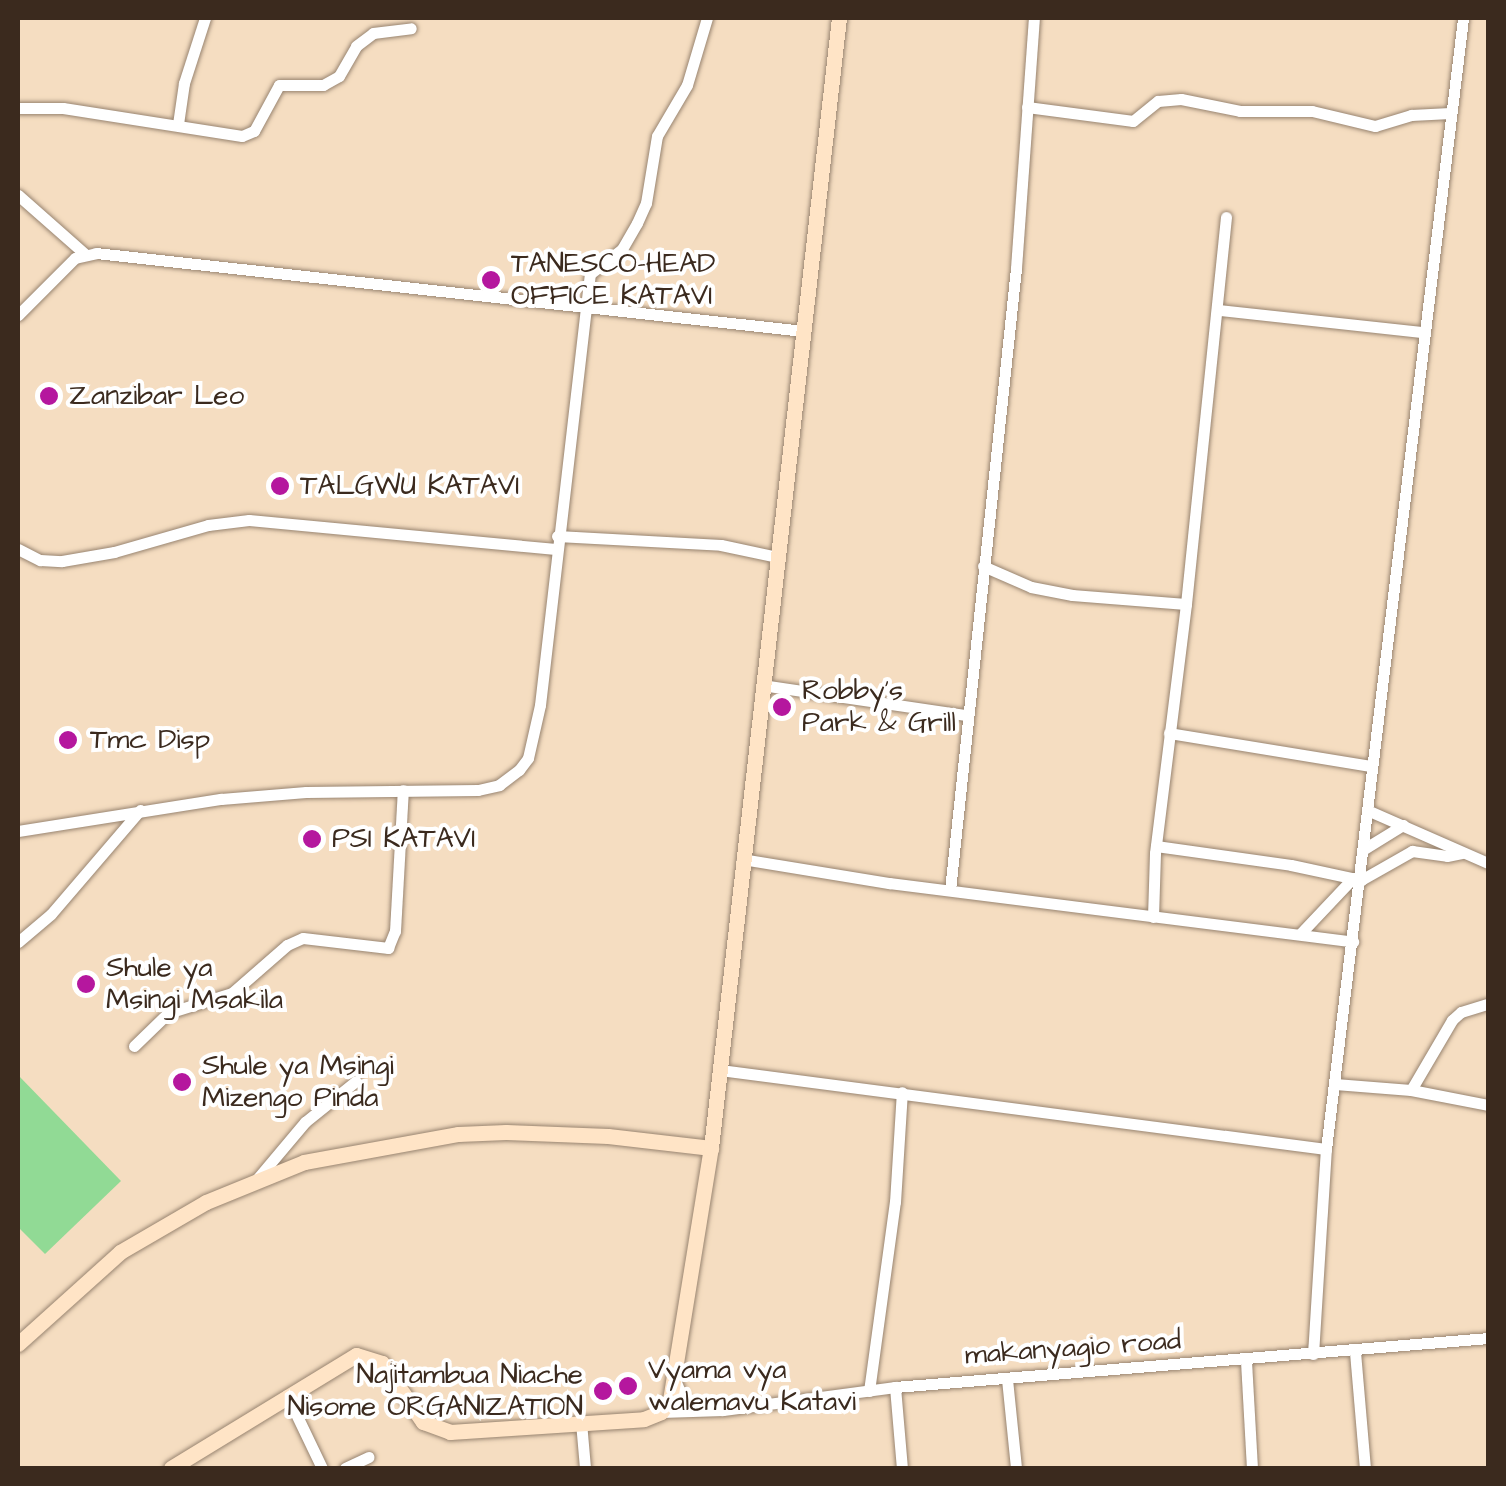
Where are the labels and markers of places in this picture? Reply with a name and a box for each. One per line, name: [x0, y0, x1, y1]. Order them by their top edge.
place label: TANESCO-HEAD OFFICE KATAVI: [511, 247, 715, 313]
marker: TANESCO-HEAD OFFICE KATAVI: [480, 269, 502, 291]
place label: Zanzibar Leo: [69, 379, 244, 413]
marker: Zanzibar Leo: [38, 385, 60, 407]
place label: TALGWU KATAVI: [300, 469, 519, 503]
marker: TALGWU KATAVI: [269, 475, 291, 497]
place label: Robby's Park & Grill: [802, 674, 956, 740]
marker: Robby's Park & Grill: [771, 696, 793, 718]
place label: Tmc Disp: [90, 723, 210, 757]
marker: Tmc Disp: [55, 727, 81, 753]
place label: PSI KATAVI: [332, 822, 475, 856]
marker: PSI KATAVI: [301, 828, 323, 850]
place label: Shule ya Msingi Msakila: [106, 951, 283, 1017]
marker: Shule ya Msingi Msakila: [75, 973, 97, 995]
place label: Shule ya Msingi Mizengo Pinda: [202, 1049, 394, 1115]
marker: Shule ya Msingi Mizengo Pinda: [171, 1071, 193, 1093]
place label: Vyama vya walemavu Katavi: [648, 1353, 856, 1419]
place label: Najitambua Niache Nisome ORGANIZATION: [288, 1358, 583, 1424]
marker: Vyama vya walemavu Katavi: [617, 1375, 639, 1397]
marker: Najitambua Niache Nisome ORGANIZATION: [592, 1380, 614, 1402]

